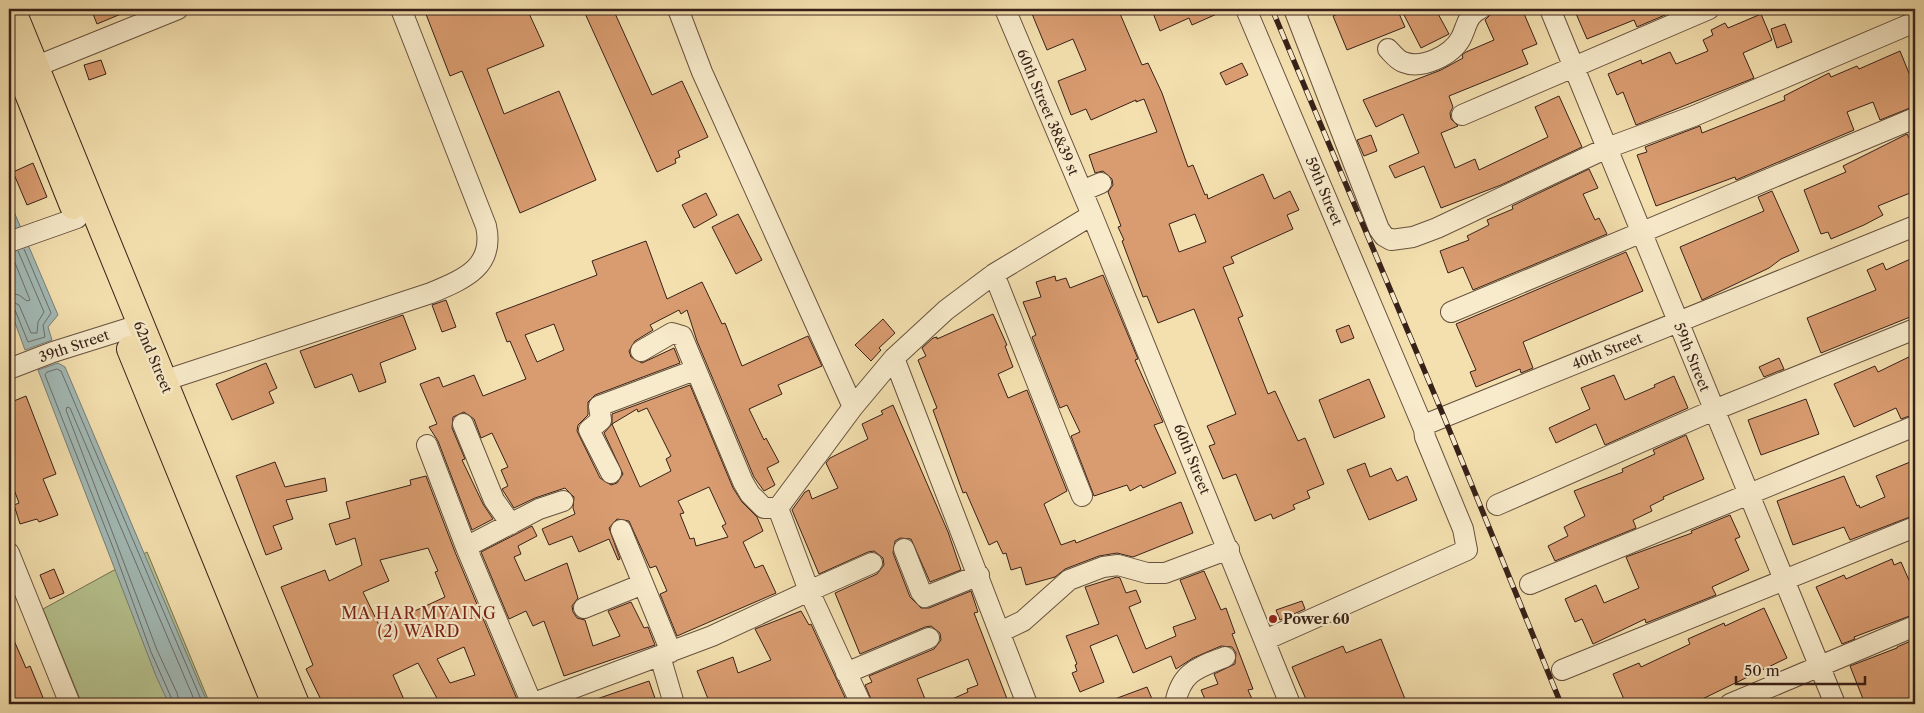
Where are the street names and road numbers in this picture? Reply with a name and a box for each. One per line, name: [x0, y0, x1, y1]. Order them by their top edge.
street label: 60th Street 38&39 st: [1013, 46, 1083, 178]
street label: 59th Street: [1301, 154, 1347, 228]
street label: 62nd Street: [130, 318, 176, 396]
street label: 59th Street: [1670, 320, 1714, 394]
street label: 39th Street: [37, 326, 112, 366]
street label: 40th Street: [1569, 329, 1645, 373]
street label: 60th Street: [1170, 421, 1214, 497]

